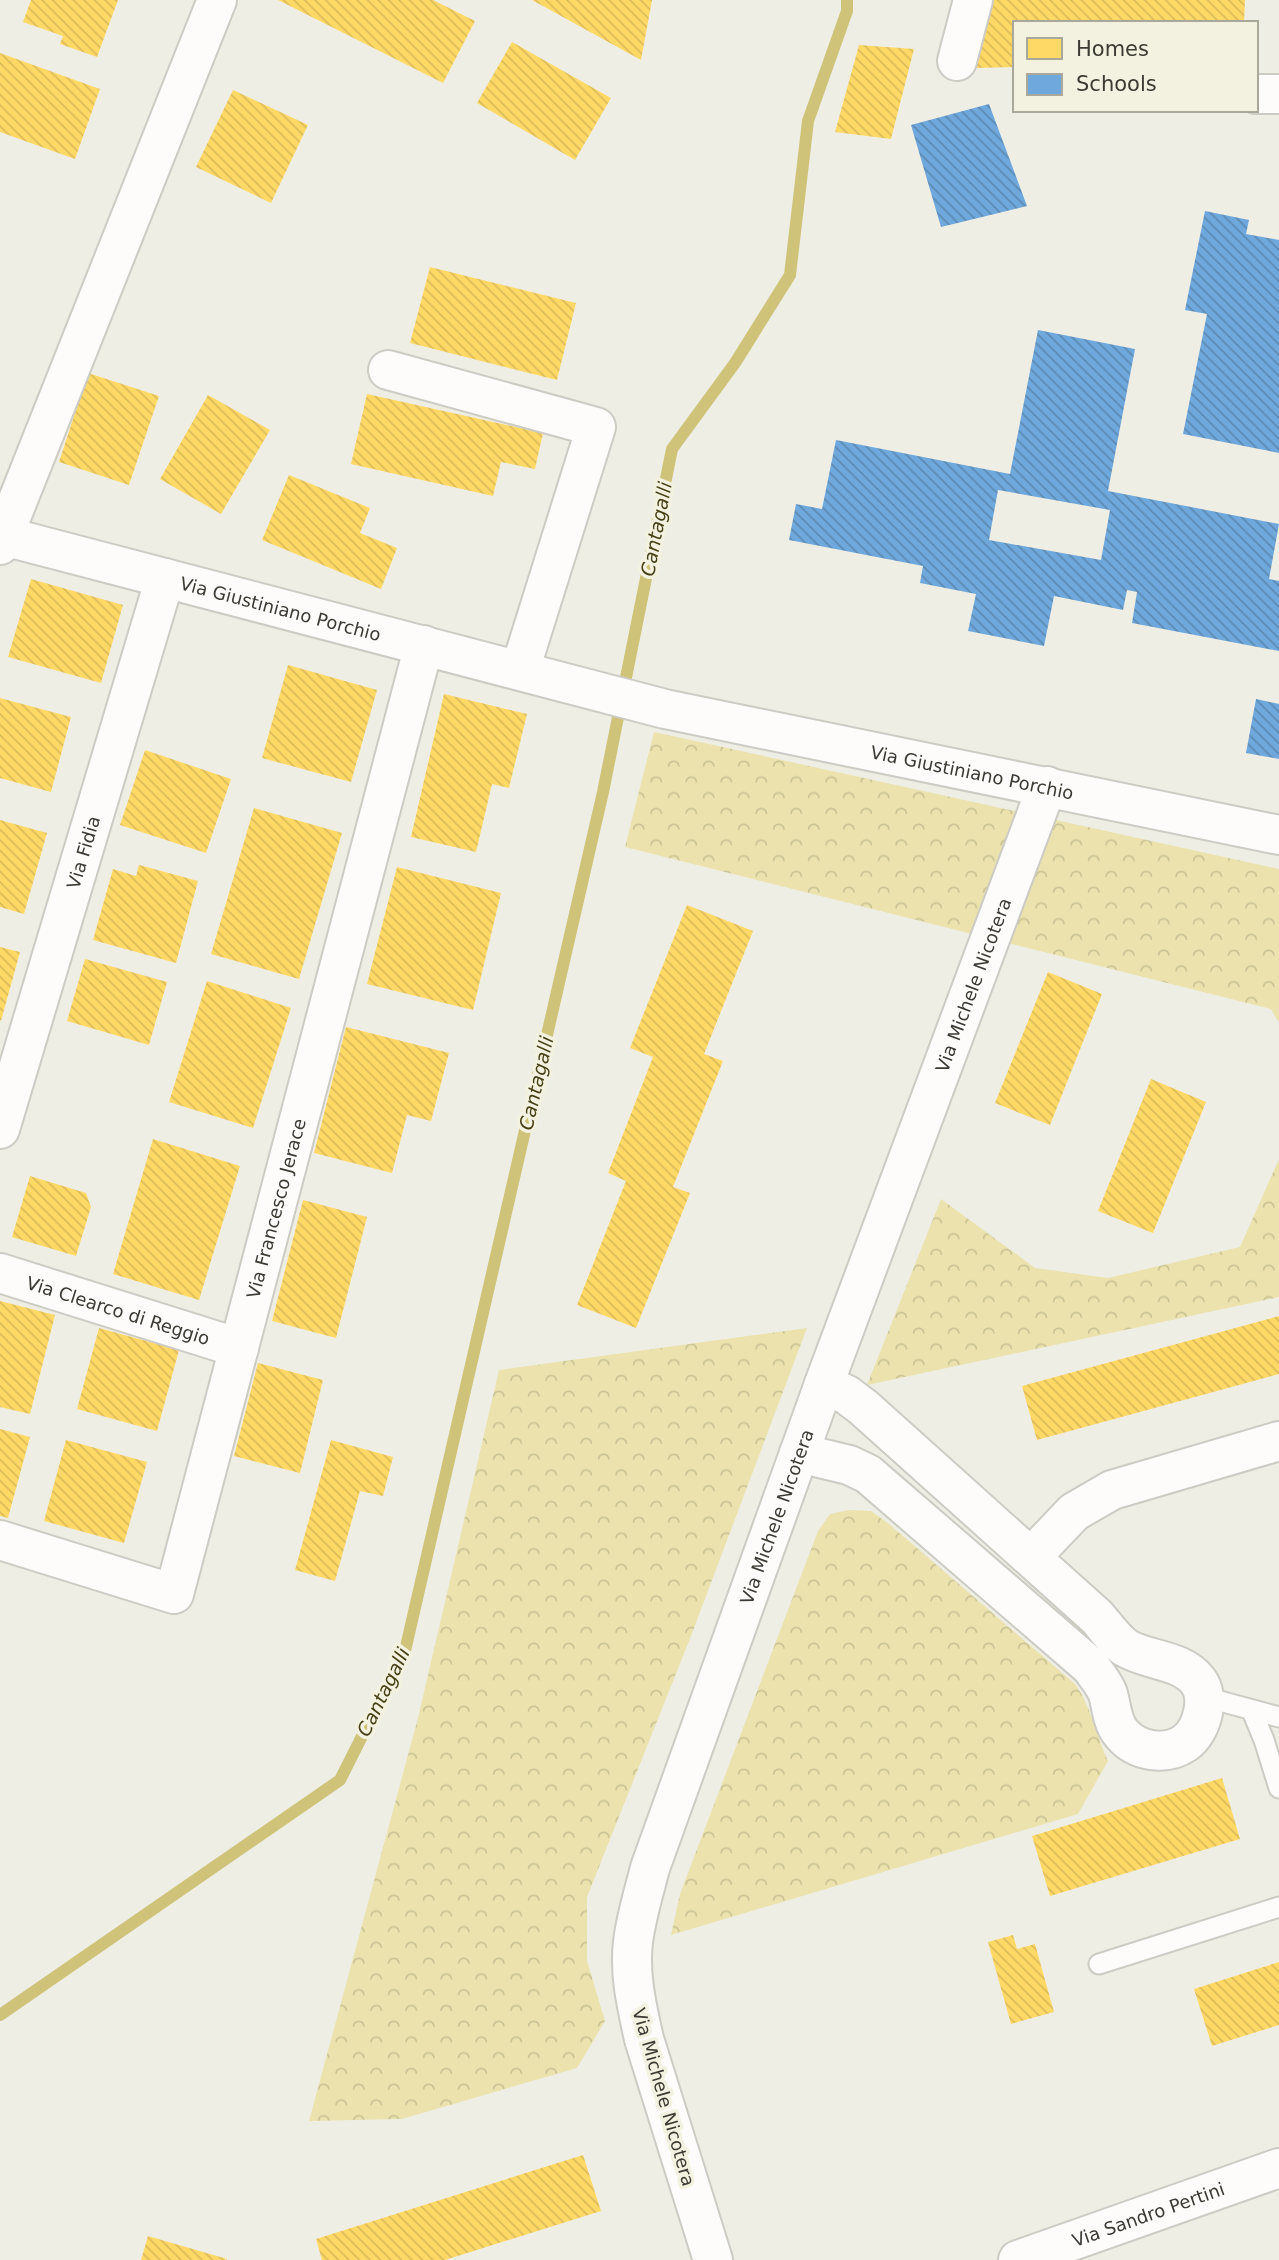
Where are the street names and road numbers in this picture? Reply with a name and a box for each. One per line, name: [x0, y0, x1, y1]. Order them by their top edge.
street label: Via Giustiniano Porchio: [178, 572, 383, 645]
street label: Via Giustiniano Porchio: [869, 741, 1076, 803]
street label: Via Fidia: [62, 813, 104, 891]
street label: Via Michele Nicotera: [931, 895, 1015, 1075]
street label: Via Francesco Jerace: [242, 1116, 309, 1301]
street label: Via Clearco di Reggio: [24, 1272, 213, 1349]
street label: Via Michele Nicotera: [735, 1426, 817, 1607]
street label: Via Michele Nicotera: [629, 2006, 699, 2188]
street label: Via Sandro Pertini: [1069, 2178, 1227, 2251]

